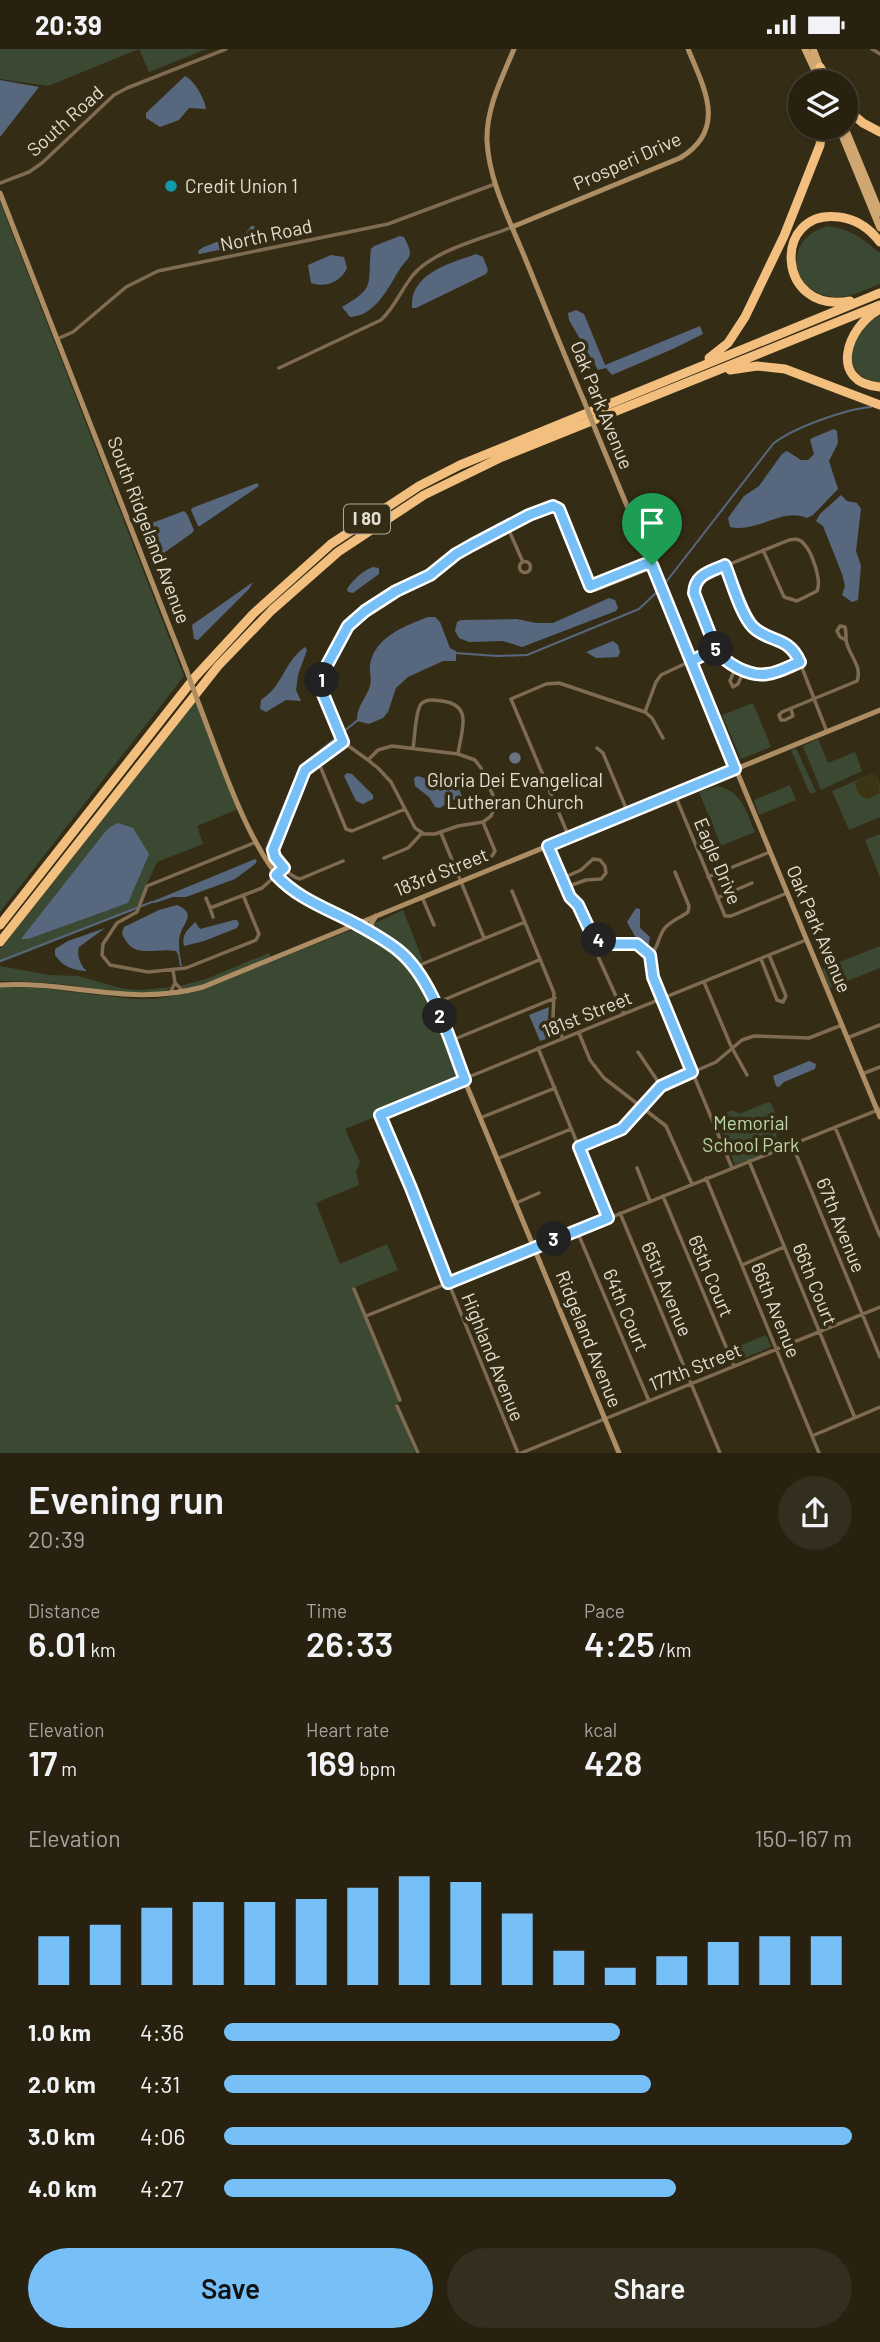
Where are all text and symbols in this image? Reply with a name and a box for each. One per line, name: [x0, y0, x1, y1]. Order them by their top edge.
text: 20:39: [35, 9, 102, 40]
map controls: [788, 70, 858, 140]
button: layers: [788, 70, 858, 140]
street label: South Road: [22, 80, 108, 161]
street label: Prosperi Drive: [569, 126, 684, 195]
place label: Credit Union 1: [185, 174, 298, 197]
marker: Credit Union 1: [163, 178, 179, 194]
street label: North Road: [218, 214, 314, 255]
street label: Oak Park Avenue: [566, 337, 639, 472]
street label: South Ridgeland Avenue: [103, 433, 196, 627]
pin: [622, 493, 682, 565]
icon: arrive: [633, 504, 671, 542]
road number: I 80: [344, 505, 390, 533]
pin: 5: [698, 631, 734, 667]
text: 5: [710, 637, 721, 660]
pin: 1: [304, 663, 340, 697]
text: 1: [318, 668, 325, 691]
marker: Gloria Dei Evangelical Lutheran Church: [507, 750, 523, 766]
place label: Gloria Dei Evangelical Lutheran Church: [427, 768, 603, 813]
street label: Eagle Drive: [690, 814, 747, 908]
street label: 183rd Street: [391, 842, 491, 901]
street label: Oak Park Avenue: [782, 862, 857, 996]
pin: 4: [582, 923, 616, 957]
text: 4: [593, 928, 604, 951]
street label: 181st Street: [539, 985, 635, 1042]
pin: 2: [422, 999, 458, 1033]
text: 2: [434, 1004, 445, 1027]
park label: Memorial School Park: [702, 1111, 800, 1156]
street label: 67th Avenue: [812, 1174, 871, 1276]
pin: 3: [536, 1221, 572, 1257]
text: 3: [548, 1227, 559, 1250]
street label: 65th Court: [684, 1231, 739, 1320]
street label: 65th Avenue: [637, 1238, 698, 1340]
street label: 66th Court: [789, 1239, 842, 1328]
street label: 66th Avenue: [747, 1259, 806, 1361]
street label: 64th Court: [599, 1265, 654, 1355]
street label: Ridgeland Avenue: [551, 1267, 627, 1411]
street label: Highland Avenue: [457, 1289, 530, 1424]
street label: 177th Street: [645, 1338, 744, 1395]
text: Evening run: [28, 1476, 224, 1522]
button: share: [778, 1476, 852, 1550]
text: 20:39: [28, 1525, 85, 1553]
text: Distance: [28, 1599, 100, 1622]
text: Time: [306, 1599, 347, 1622]
text: Pace: [584, 1599, 625, 1622]
text: 6.01: [28, 1622, 87, 1664]
text: 26:33: [306, 1622, 393, 1664]
text: 4:25: [584, 1622, 655, 1664]
text: km: [87, 1638, 116, 1661]
text: /km: [655, 1638, 691, 1661]
text: Elevation: [28, 1718, 105, 1741]
text: Heart rate: [306, 1718, 389, 1741]
text: kcal: [584, 1718, 617, 1741]
text: 17: [28, 1741, 57, 1783]
text: 169: [306, 1741, 355, 1783]
text: 428: [584, 1741, 642, 1783]
text: m: [57, 1757, 77, 1780]
text: bpm: [355, 1757, 396, 1780]
text: Elevation: [28, 1824, 121, 1852]
text: 150–167 m: [754, 1824, 852, 1852]
text: 1.0 km: [28, 2018, 91, 2046]
text: 4:36: [140, 2018, 184, 2046]
text: 2.0 km: [28, 2070, 96, 2098]
text: 4:31: [140, 2070, 180, 2098]
text: 3.0 km: [28, 2122, 95, 2150]
text: 4:06: [140, 2122, 185, 2150]
text: 4.0 km: [28, 2174, 97, 2202]
text: 4:27: [140, 2174, 184, 2202]
button: Save: [28, 2248, 433, 2328]
button: Share: [447, 2248, 852, 2328]

